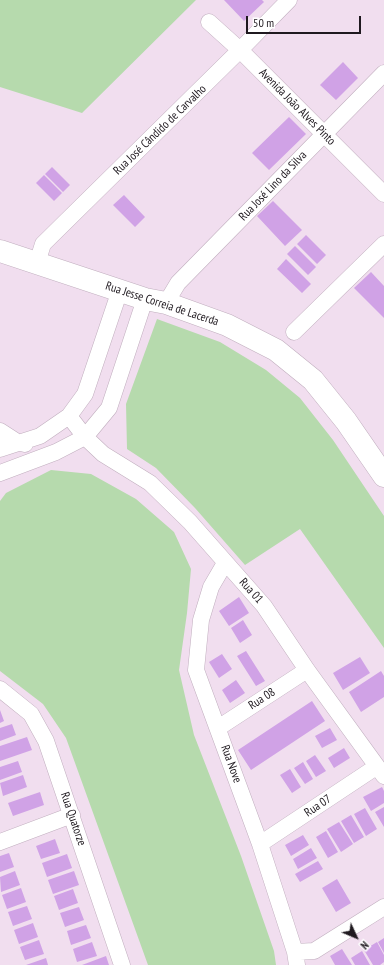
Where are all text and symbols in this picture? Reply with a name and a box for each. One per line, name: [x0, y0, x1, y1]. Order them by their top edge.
scale bar: [248, 8, 363, 34]
text: 50 m: [253, 15, 274, 30]
street label: Avenida João Alves Pinto: [256, 66, 338, 148]
street label: Rua José Cândido de Carvalho: [111, 82, 209, 178]
street label: Rua José Lino da Silva: [236, 148, 310, 224]
street label: Rua Jesse Correia de Lacerda: [104, 279, 220, 329]
street label: Rua 01: [236, 575, 266, 607]
street label: Rua 08: [246, 685, 278, 713]
street label: Rua Nove: [217, 743, 245, 785]
street label: Rua Quatorze: [57, 790, 89, 848]
street label: Rua 07: [302, 792, 334, 820]
north arrow: [336, 917, 376, 957]
text: N: [358, 938, 372, 952]

